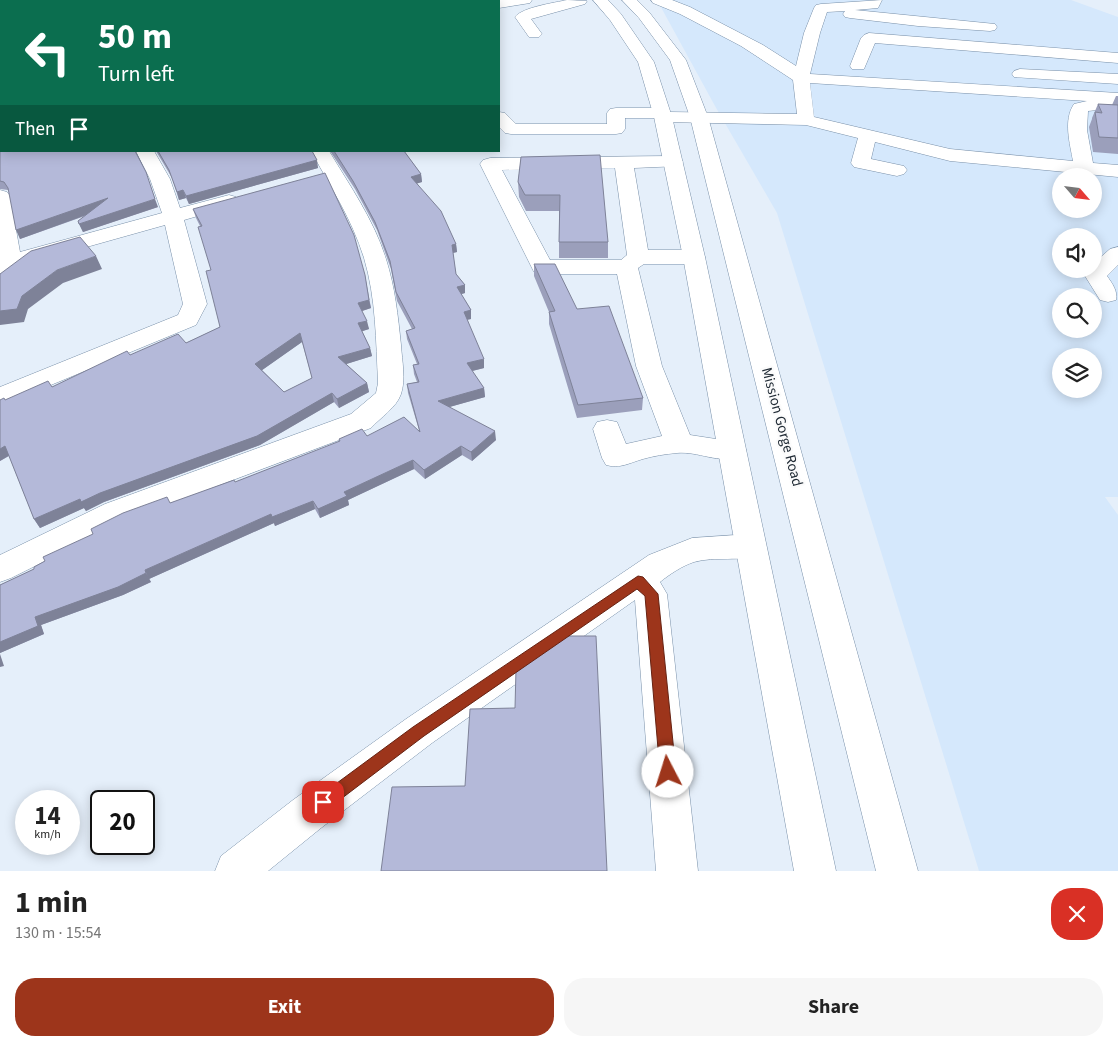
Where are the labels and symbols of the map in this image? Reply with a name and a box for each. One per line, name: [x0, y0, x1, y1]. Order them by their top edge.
north arrow: [1052, 168, 1102, 218]
street label: Mission Gorge Road: [756, 365, 808, 489]
position arrow: [641, 745, 693, 797]
pin: [302, 781, 344, 823]
speed limit sign: 20: [90, 790, 155, 855]

